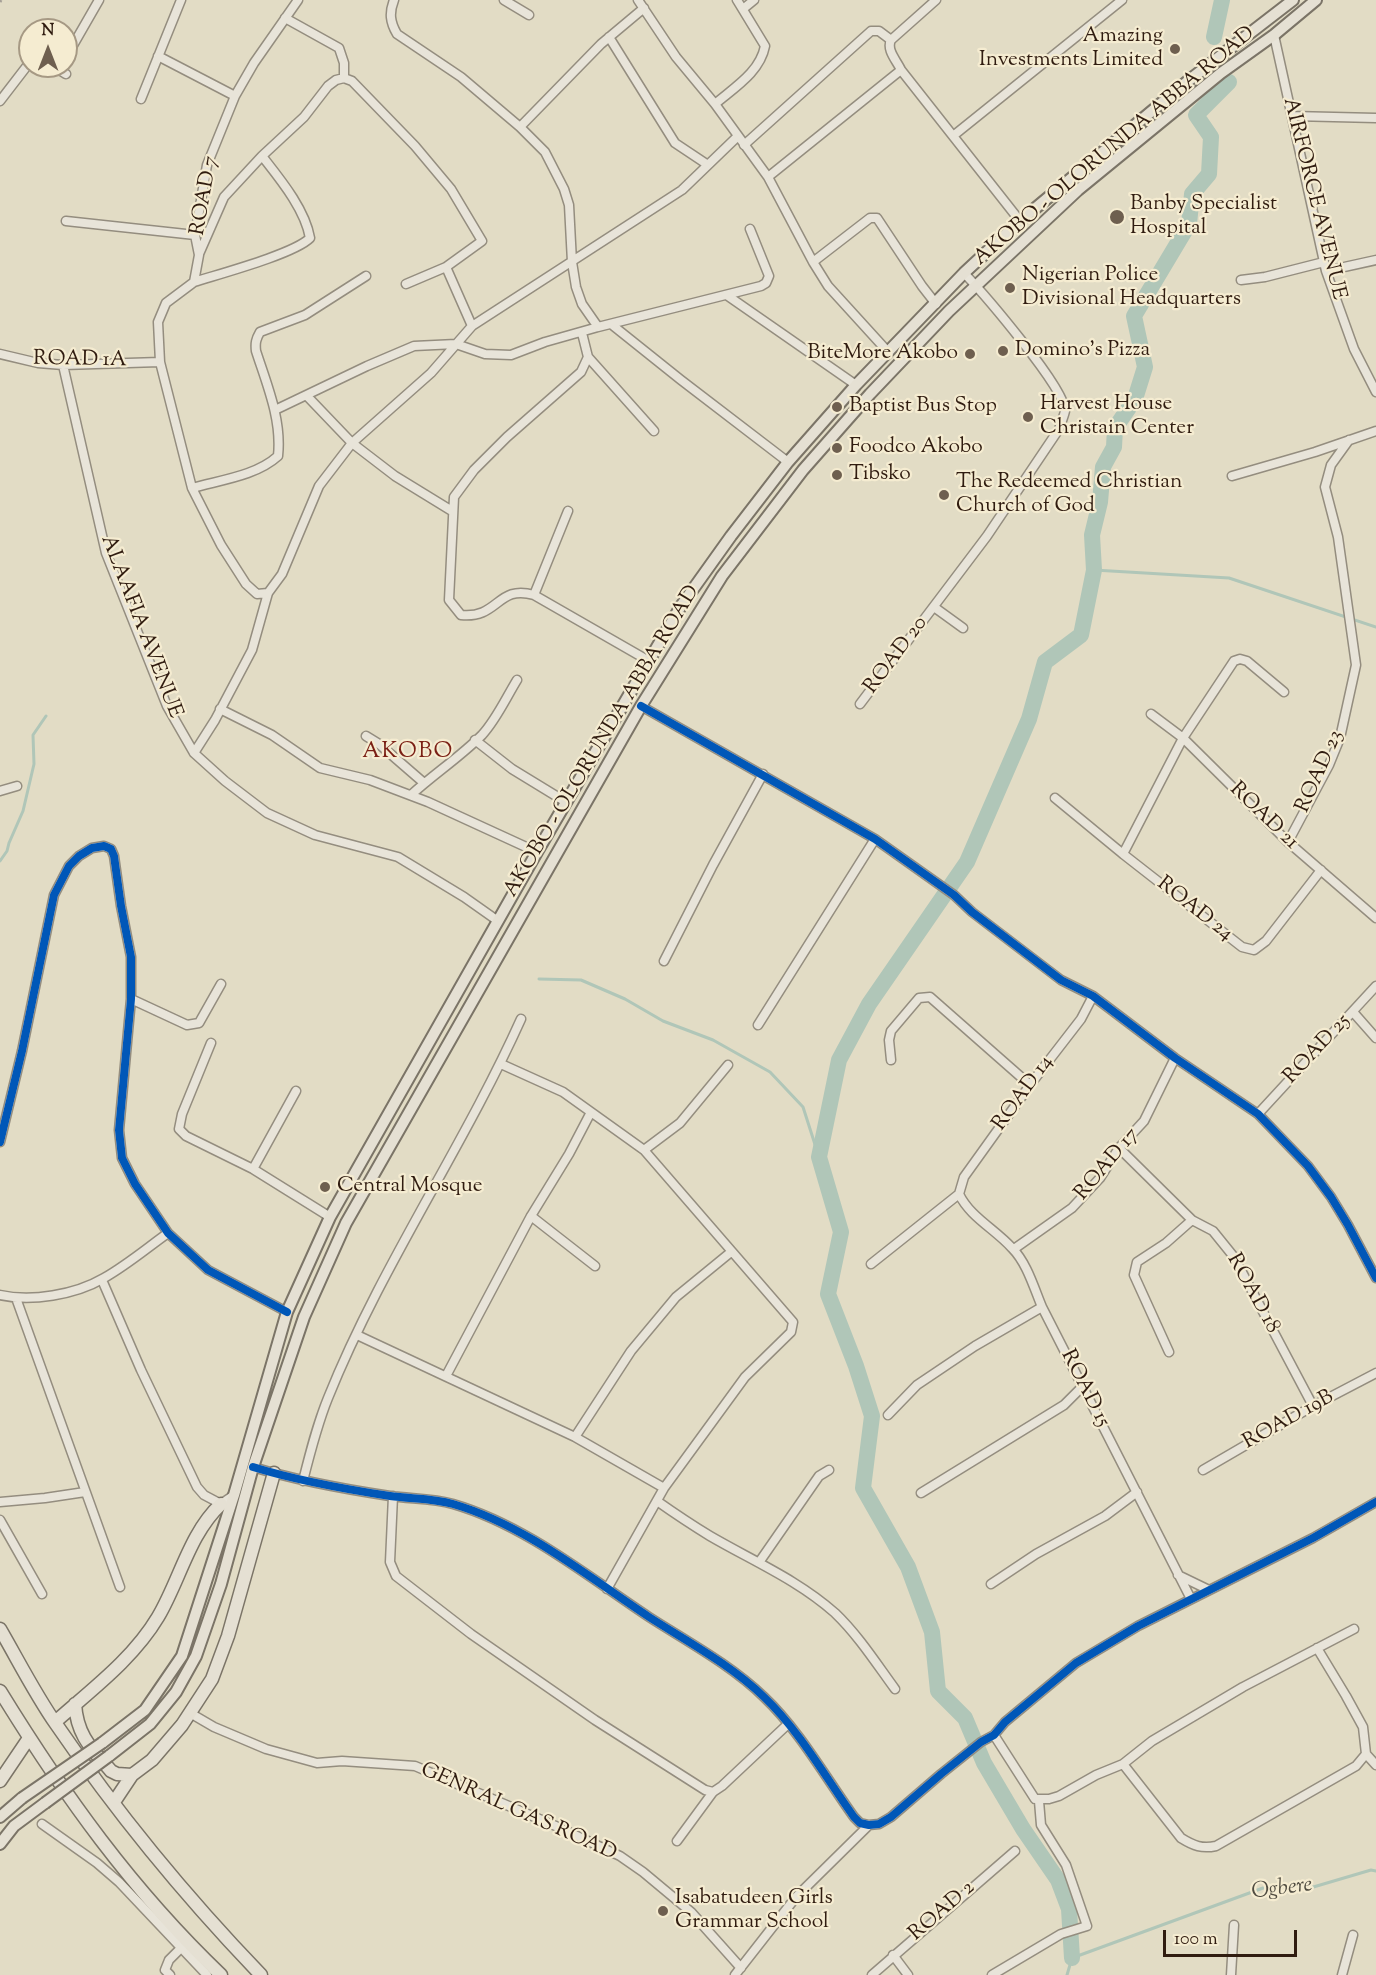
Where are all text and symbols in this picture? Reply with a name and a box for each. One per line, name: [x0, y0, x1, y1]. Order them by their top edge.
north arrow: [18, 18, 78, 78]
text: N: [42, 20, 54, 43]
street label: AKOBO - OLORUNDA ABBA ROAD: [969, 22, 1261, 272]
place label: Amazing Investments Limited: [979, 24, 1163, 74]
marker: Amazing Investments Limited: [1168, 42, 1182, 56]
street label: AIRFORCE AVENUE: [1276, 95, 1350, 303]
street label: ROAD 7: [187, 154, 225, 238]
place label: Banby Specialist Hospital: [1130, 192, 1277, 242]
marker: Banby Specialist Hospital: [1108, 208, 1126, 226]
place label: Nigerian Police Divisional Headquarters: [1022, 263, 1241, 313]
marker: Nigerian Police Divisional Headquarters: [1003, 281, 1017, 295]
place label: Domino's Pizza: [1015, 338, 1150, 364]
place label: BiteMore Akobo: [807, 341, 958, 367]
marker: Domino's Pizza: [996, 344, 1010, 358]
marker: BiteMore Akobo: [963, 347, 977, 361]
street label: ROAD 1A: [33, 348, 127, 374]
place label: Harvest House Christain Center: [1040, 392, 1194, 442]
place label: Baptist Bus Stop: [849, 394, 997, 420]
marker: Baptist Bus Stop: [830, 400, 844, 414]
marker: Harvest House Christain Center: [1021, 410, 1035, 424]
place label: Foodco Akobo: [849, 435, 983, 461]
marker: Foodco Akobo: [830, 441, 844, 455]
place label: Tibsko: [849, 462, 911, 488]
marker: Tibsko: [830, 468, 844, 482]
place label: The Redeemed Christian Church of God: [956, 470, 1182, 520]
marker: The Redeemed Christian Church of God: [937, 488, 951, 502]
street label: ALAAFIA AVENUE: [93, 532, 187, 722]
street label: AKOBO - OLORUNDA ABBA ROAD: [500, 582, 706, 902]
street label: ROAD 20: [860, 612, 934, 700]
street label: ROAD 23: [1292, 727, 1350, 817]
district label: AKOBO: [362, 740, 454, 766]
street label: ROAD 21: [1223, 778, 1303, 856]
street label: ROAD 24: [1151, 872, 1237, 948]
street label: ROAD 25: [1279, 1010, 1357, 1090]
street label: ROAD 14: [988, 1051, 1060, 1137]
street label: ROAD 17: [1070, 1124, 1146, 1206]
place label: Central Mosque: [337, 1174, 483, 1200]
marker: Central Mosque: [318, 1180, 332, 1194]
street label: ROAD 18: [1220, 1250, 1284, 1338]
street label: ROAD 15: [1054, 1346, 1114, 1432]
street label: ROAD 19B: [1239, 1386, 1339, 1456]
street label: GENRAL GAS ROAD: [416, 1758, 620, 1868]
water label: Ogbere: [1250, 1873, 1314, 1907]
street label: ROAD 2: [905, 1876, 981, 1948]
place label: Isabatudeen Girls Grammar School: [675, 1886, 833, 1936]
marker: Isabatudeen Girls Grammar School: [656, 1904, 670, 1918]
scale bar: [1166, 1918, 1300, 1956]
text: 100 m: [1174, 1927, 1218, 1953]

